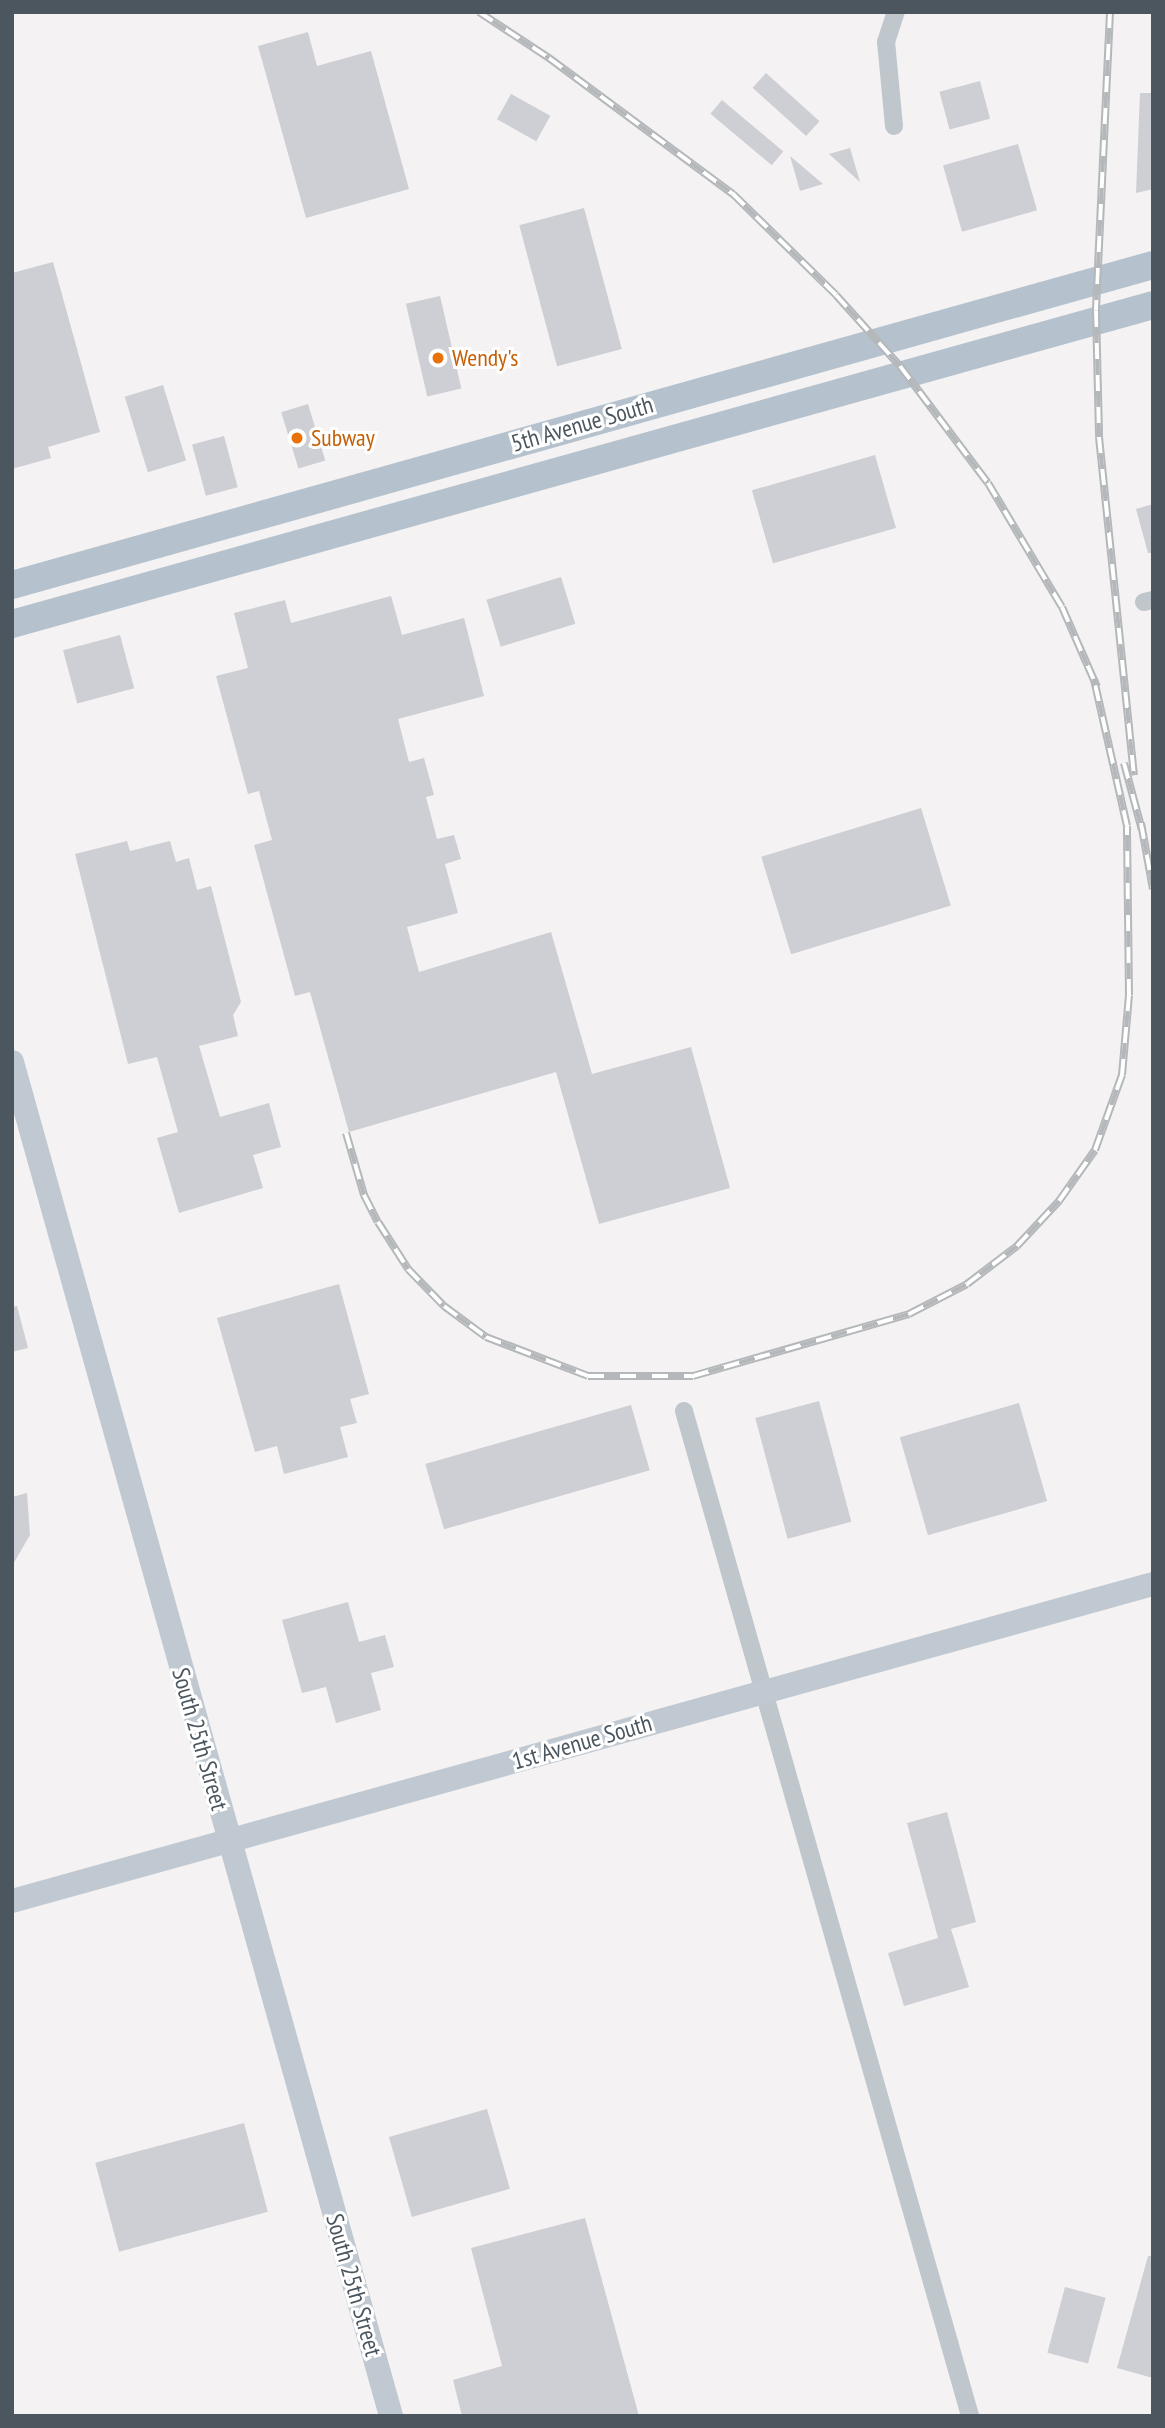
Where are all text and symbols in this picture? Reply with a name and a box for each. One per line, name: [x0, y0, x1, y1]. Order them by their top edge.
place label: Wendy's: [452, 344, 518, 372]
marker: Wendy's: [430, 350, 446, 366]
street label: 5th Avenue South: [507, 390, 657, 458]
place label: Subway: [311, 424, 375, 452]
marker: Subway: [289, 430, 305, 446]
street label: South 25th Street: [166, 1664, 234, 1814]
street label: 1st Avenue South: [509, 1708, 655, 1776]
street label: South 25th Street: [320, 2210, 388, 2360]

